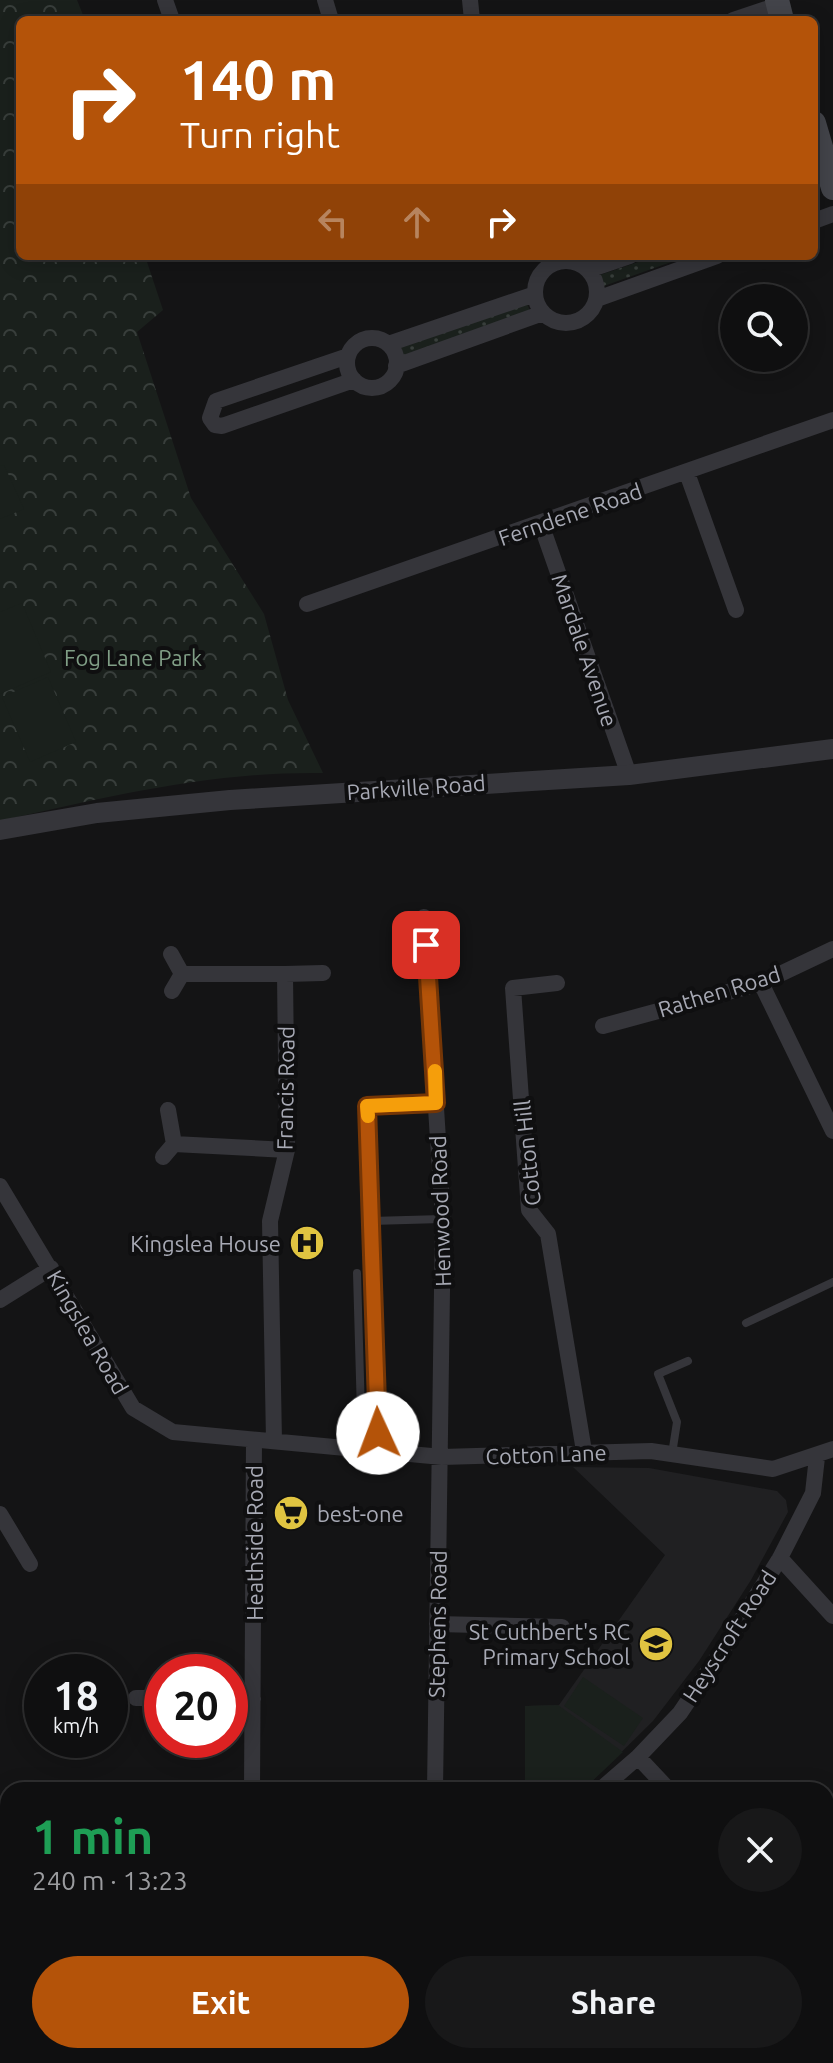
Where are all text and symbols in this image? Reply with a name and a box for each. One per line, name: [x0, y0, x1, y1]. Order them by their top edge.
icon: right: [48, 48, 152, 152]
text: 140 m: [180, 48, 336, 111]
text: Turn right: [180, 114, 340, 155]
icon: left: [311, 200, 355, 244]
icon: ahead: [395, 200, 439, 244]
icon: right: [479, 200, 523, 244]
map controls: [720, 284, 808, 372]
button: search: [720, 284, 808, 372]
street label: Ferndene Road: [495, 478, 645, 550]
street label: Mardale Avenue: [547, 570, 623, 730]
park label: Fog Lane Park: [64, 645, 202, 670]
street label: Parkville Road: [346, 770, 486, 804]
pin: [392, 911, 460, 979]
icon: arrive: [404, 923, 448, 967]
street label: Rathen Road: [655, 961, 783, 1021]
street label: Francis Road: [271, 1026, 299, 1150]
street label: Cotton Hill: [509, 1099, 545, 1207]
street label: Henwood Road: [425, 1135, 455, 1287]
hospital icon: Kingslea House: [288, 1224, 326, 1262]
place label: Kingslea House: [130, 1231, 281, 1256]
street label: Kingslea Road: [42, 1266, 134, 1398]
position arrow: [336, 1391, 420, 1475]
street label: Cotton Lane: [485, 1439, 607, 1469]
street label: Heathside Road: [242, 1465, 267, 1621]
supermarket icon: best-one: [272, 1494, 310, 1532]
place label: best-one: [317, 1501, 404, 1526]
street label: Stephens Road: [423, 1550, 451, 1698]
street label: Heyscroft Road: [677, 1566, 781, 1706]
place label: St Cuthbert's RC Primary School: [469, 1619, 630, 1669]
school or university icon: St Cuthbert's RC Primary School: [637, 1625, 675, 1663]
speed limit sign: 20: [144, 1654, 248, 1758]
text: 18: [53, 1673, 99, 1718]
text: km/h: [53, 1714, 99, 1737]
button: close: [718, 1808, 802, 1892]
text: 1 min: [32, 1809, 153, 1863]
text: 240 m · 13:23: [32, 1866, 188, 1895]
button: Exit: [32, 1956, 409, 2048]
button: Share: [425, 1956, 802, 2048]

